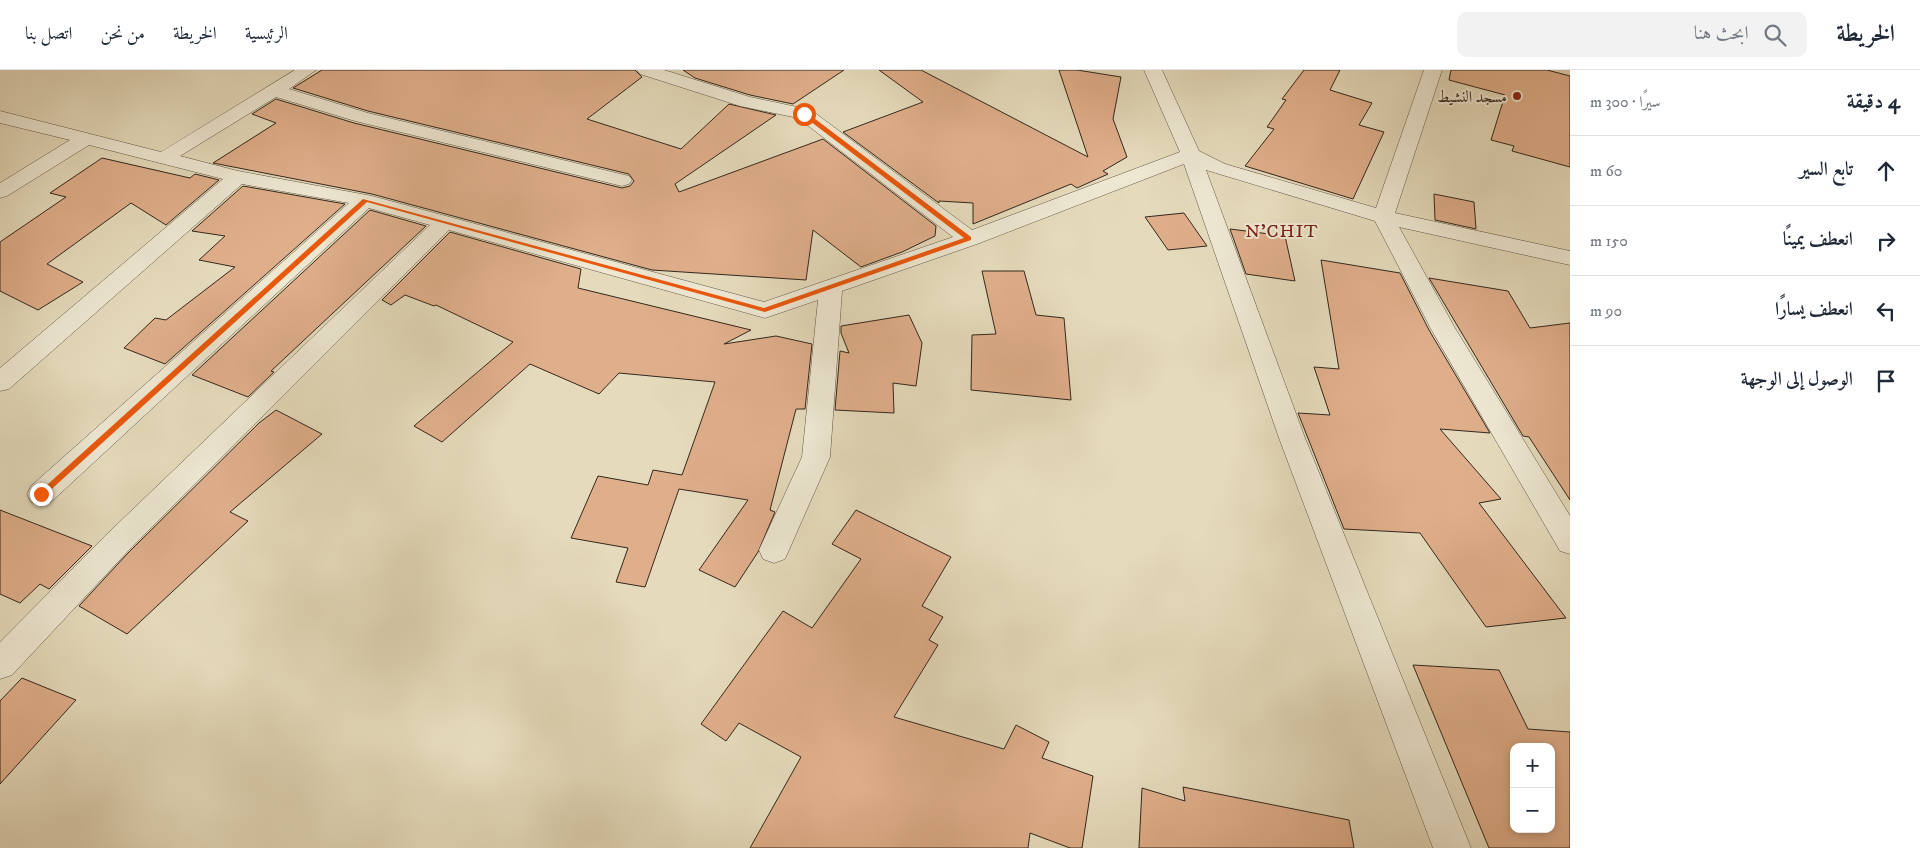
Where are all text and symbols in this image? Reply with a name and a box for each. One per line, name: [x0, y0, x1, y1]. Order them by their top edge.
search box: [1457, 12, 1807, 57]
text: الخريطة: [1837, 19, 1895, 49]
icon: search: [1761, 21, 1789, 49]
text: ابحث هنا: [1694, 22, 1749, 45]
text: اتصل بنا: [25, 23, 72, 45]
text: من نحن: [100, 23, 145, 45]
text: الخريطة: [173, 23, 217, 45]
text: الرئيسية: [245, 23, 288, 45]
place label: مسجد النشيط: [1437, 87, 1507, 107]
text: 4 دقيقة: [1847, 89, 1900, 115]
marker: مسجد النشيط: [1511, 90, 1523, 102]
text: سيرًا · 300 m: [1590, 92, 1661, 112]
route start: [793, 103, 816, 126]
icon: ahead: [1872, 157, 1900, 185]
text: تابع السير: [1799, 158, 1853, 181]
text: 60 m: [1590, 161, 1622, 181]
district label: N'CHIT: [1245, 221, 1319, 243]
icon: right: [1872, 227, 1900, 255]
text: انعطف يمينًا: [1783, 228, 1853, 251]
text: 150 m: [1590, 231, 1628, 251]
icon: left: [1872, 297, 1900, 325]
text: انعطف يسارًا: [1775, 298, 1853, 321]
text: 90 m: [1590, 301, 1622, 321]
icon: arrive: [1872, 367, 1900, 395]
text: الوصول إلى الوجهة: [1741, 368, 1853, 391]
route end: [30, 483, 53, 506]
map controls: [1510, 743, 1555, 833]
button: +: [1510, 743, 1555, 788]
button: −: [1510, 788, 1555, 833]

